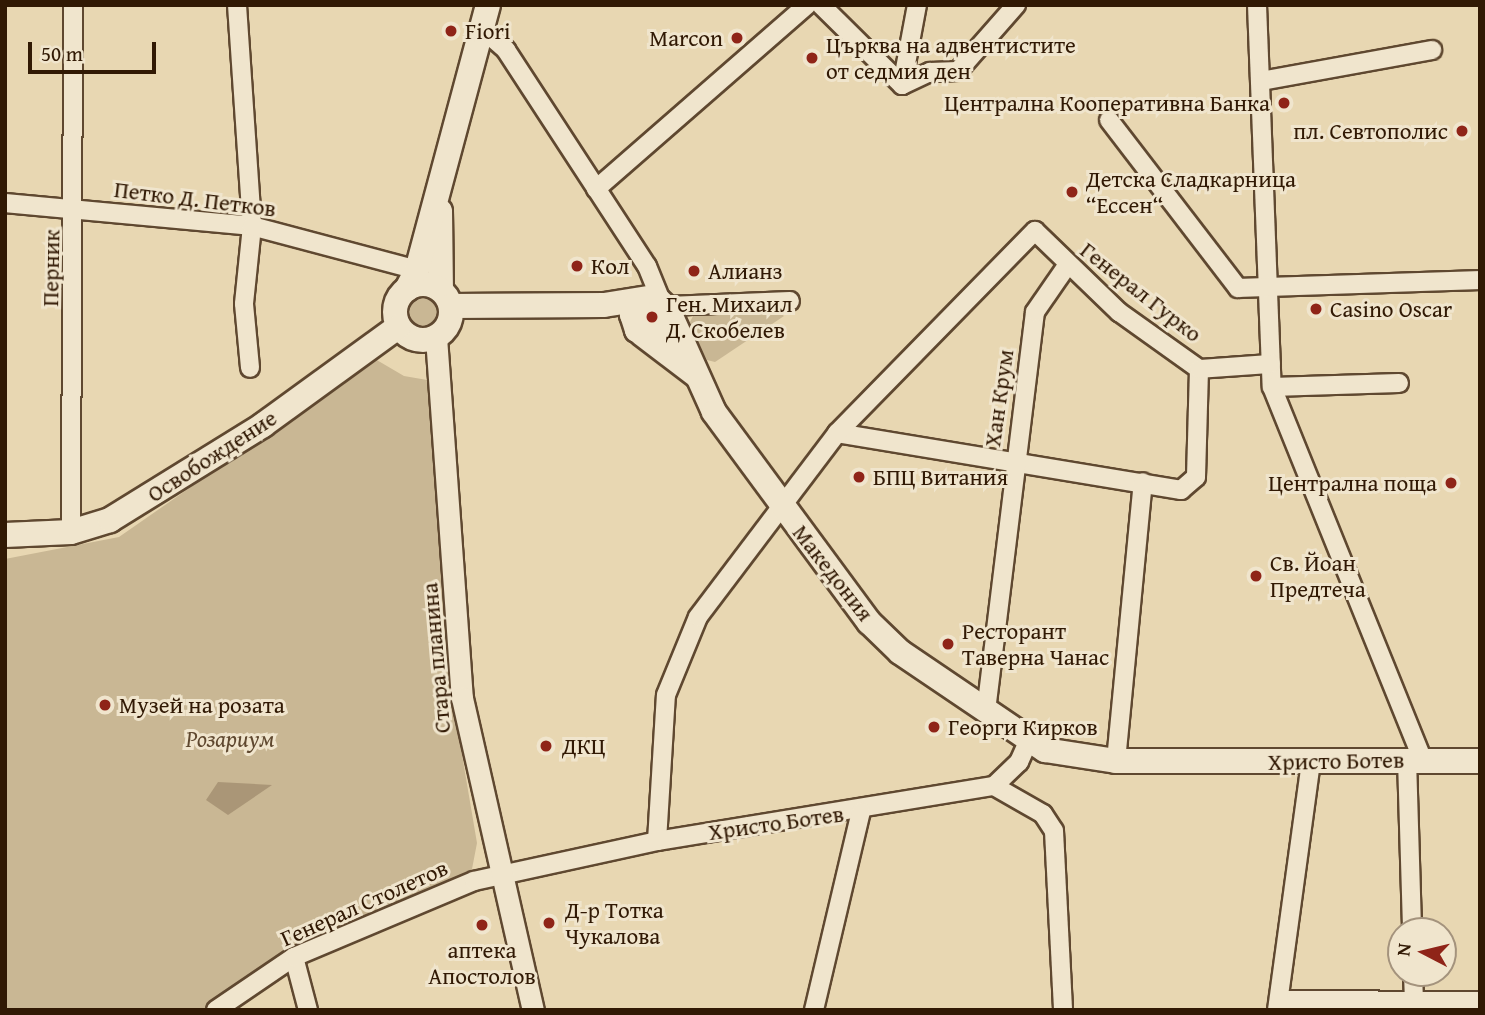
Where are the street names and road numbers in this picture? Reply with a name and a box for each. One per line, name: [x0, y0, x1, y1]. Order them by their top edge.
street label: Петко Д. Петков: [113, 175, 277, 223]
street label: Перник: [37, 229, 65, 307]
street label: Генерал Гурко: [1075, 236, 1207, 348]
street label: Хан Крум: [978, 347, 1020, 449]
street label: Освобождение: [142, 404, 282, 508]
street label: Македония: [787, 519, 879, 627]
street label: Стара планина: [416, 582, 456, 734]
street label: Христо Ботев: [1268, 746, 1404, 776]
street label: Христо Ботев: [707, 800, 845, 846]
street label: Генерал Столетов: [276, 854, 452, 952]

